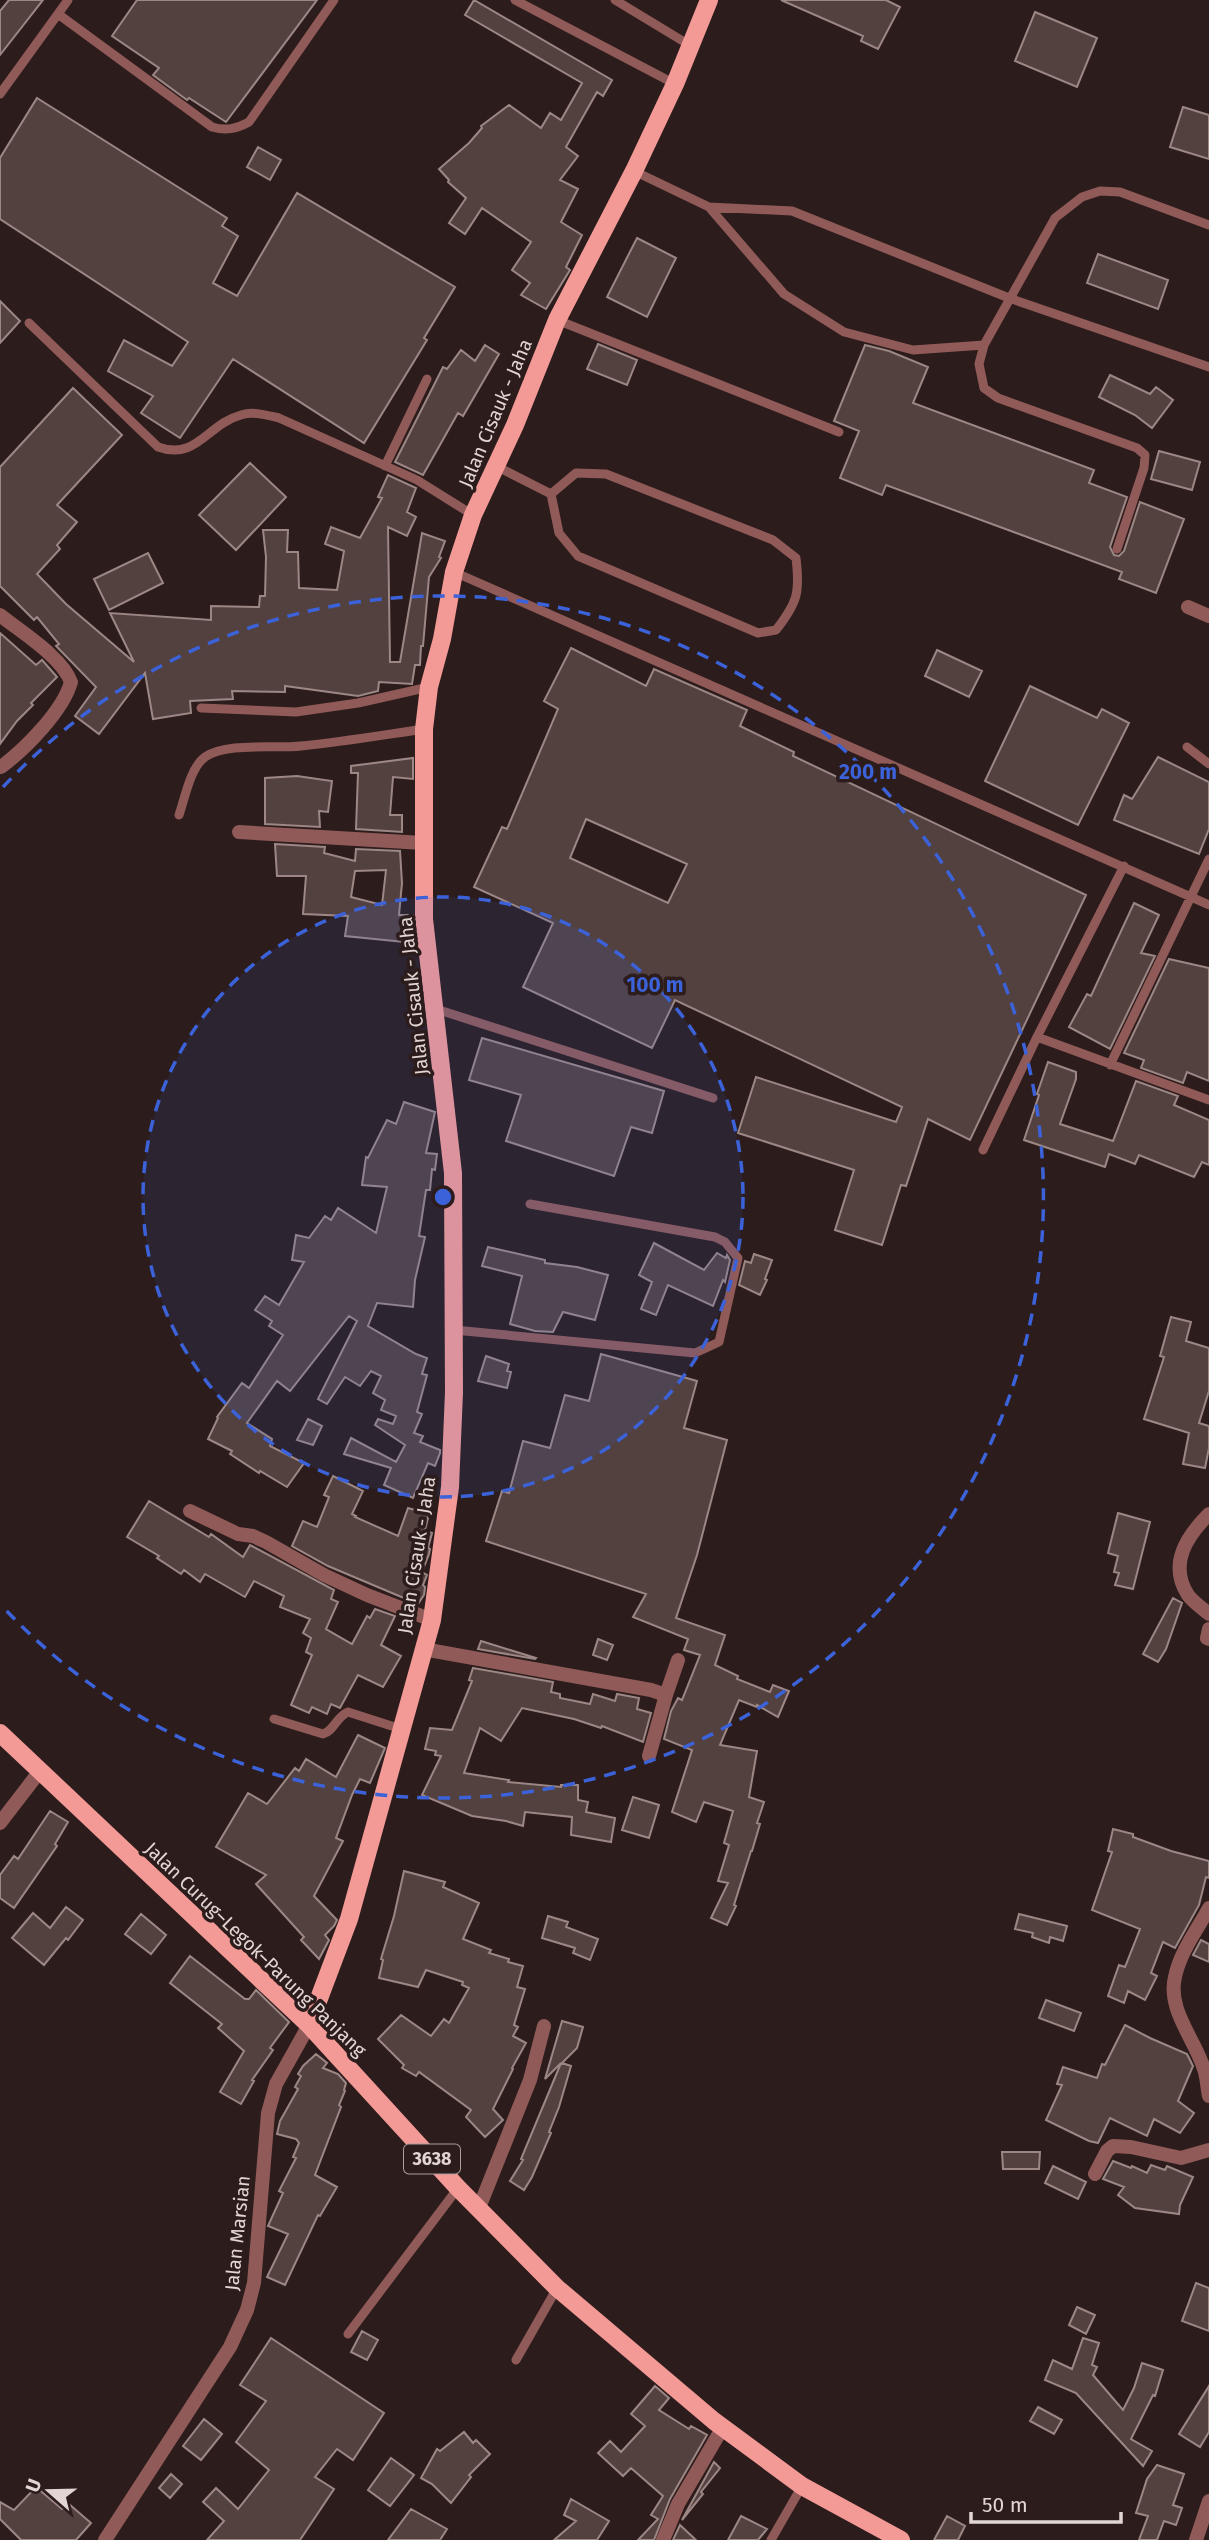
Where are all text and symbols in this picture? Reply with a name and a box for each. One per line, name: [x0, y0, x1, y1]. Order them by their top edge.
street label: Jalan Cisauk - Jaha: [454, 335, 537, 491]
text: 200 m: [839, 759, 897, 785]
street label: Jalan Cisauk - Jaha: [394, 916, 433, 1076]
text: 100 m: [626, 972, 684, 998]
centre of rings: [431, 1185, 455, 1209]
street label: Jalan Cisauk - Jaha: [393, 1475, 440, 1635]
street label: Jalan Curug–Legok–Parung Panjang: [140, 1837, 371, 2062]
road number: 3638: [404, 2144, 460, 2174]
street label: Jalan Marsian: [220, 2174, 255, 2292]
north arrow: [14, 2456, 84, 2526]
text: U: [21, 2476, 46, 2495]
scale bar: [971, 2480, 1122, 2524]
text: 50 m: [982, 2492, 1028, 2518]

